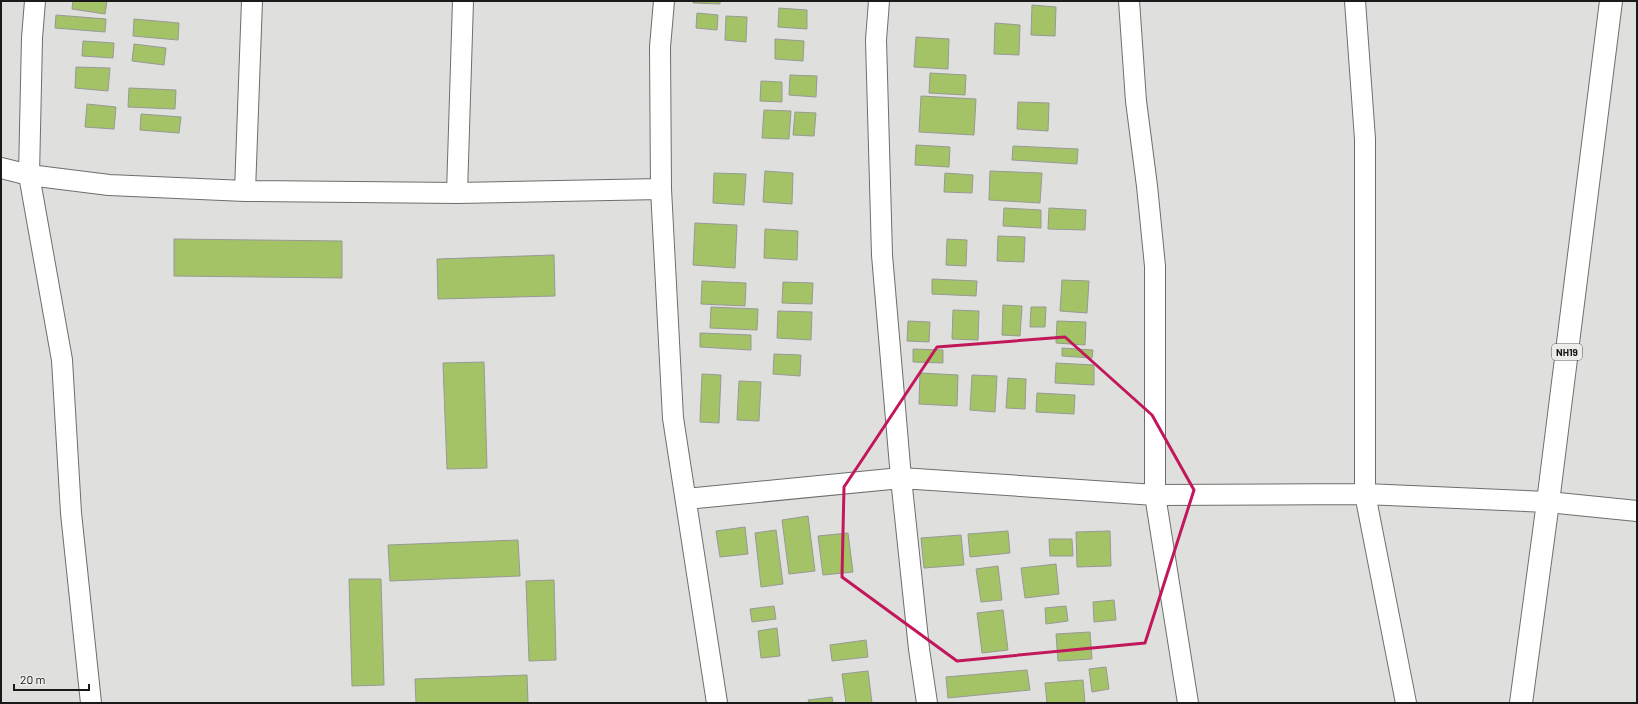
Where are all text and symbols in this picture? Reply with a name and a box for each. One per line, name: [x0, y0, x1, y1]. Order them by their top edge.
road number: NH19: [1552, 344, 1582, 360]
scale bar: [14, 666, 89, 692]
text: 20 m: [20, 672, 46, 686]

